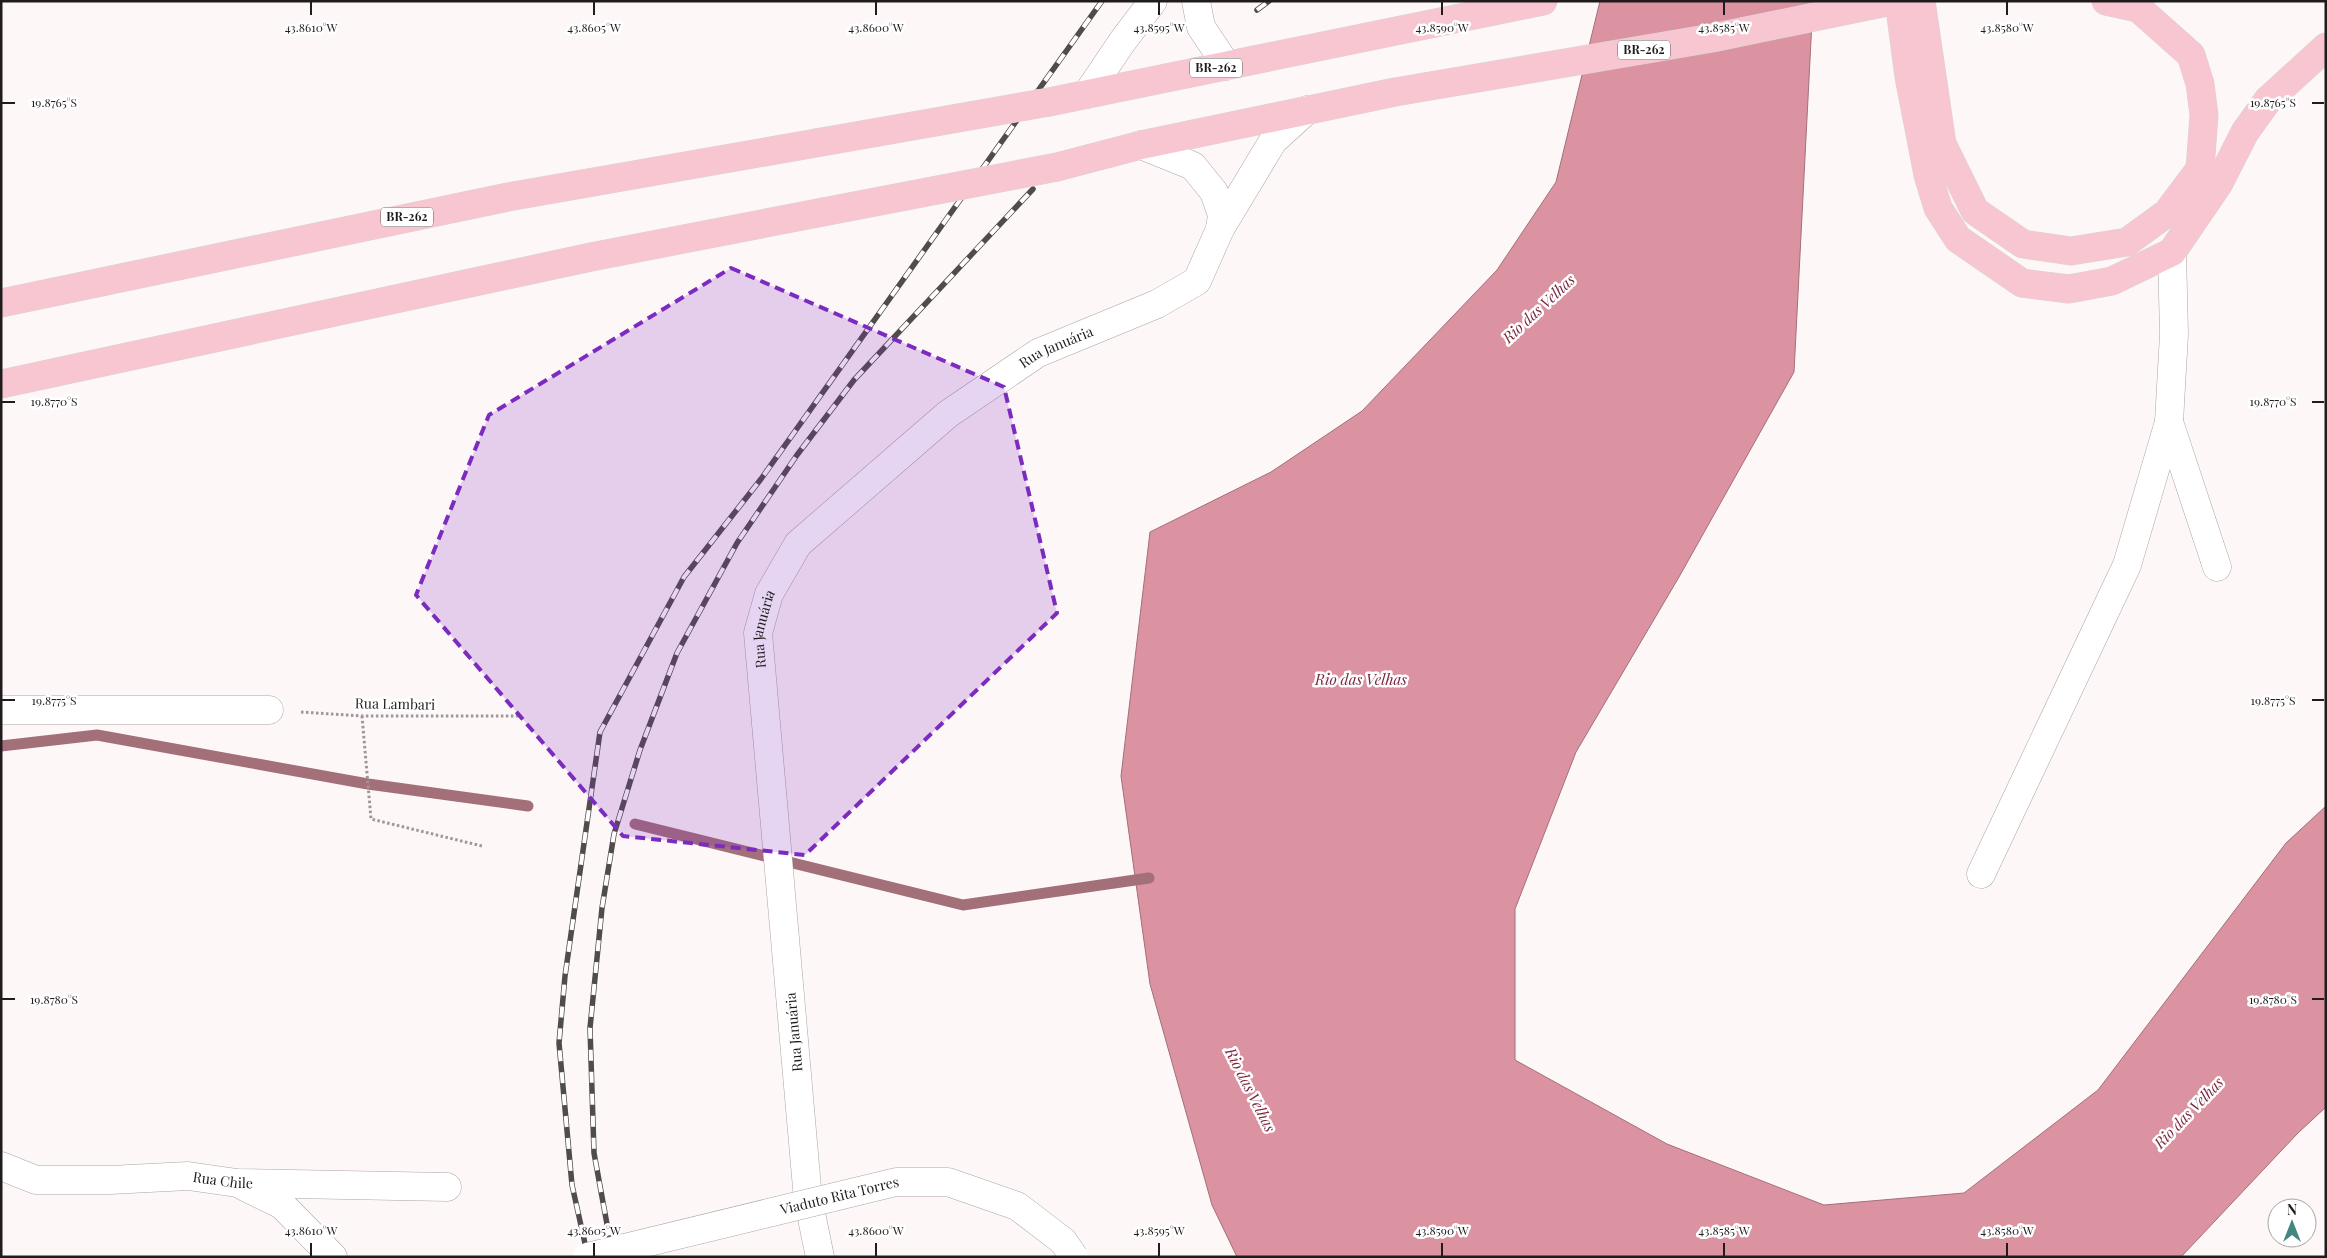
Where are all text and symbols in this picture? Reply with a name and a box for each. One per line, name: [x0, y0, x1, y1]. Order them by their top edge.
text: 43.8610°W: [285, 19, 337, 35]
text: 43.8605°W: [567, 19, 621, 35]
text: 43.8600°W: [848, 19, 904, 35]
text: 43.8595°W: [1133, 19, 1185, 35]
text: 43.8590°W: [1415, 19, 1469, 35]
text: 43.8585°W: [1698, 19, 1750, 35]
text: 43.8580°W: [1980, 19, 2034, 35]
road number: BR-262: [1618, 40, 1670, 60]
road number: BR-262: [1190, 58, 1242, 78]
text: 19.8765°S: [31, 94, 77, 110]
text: 19.8765°S: [2250, 94, 2296, 110]
road number: BR-262: [381, 208, 433, 226]
water label: Rio das Velhas: [1497, 269, 1579, 348]
street label: Rua Januária: [1015, 321, 1096, 372]
text: 19.8770°S: [31, 393, 77, 409]
text: 19.8770°S: [2250, 393, 2296, 409]
street label: Rua Januária: [747, 586, 779, 669]
water label: Rio das Velhas: [1314, 669, 1407, 689]
text: 19.8775°S: [32, 692, 76, 708]
text: 19.8775°S: [2251, 692, 2295, 708]
street label: Rua Lambari: [355, 693, 435, 714]
text: 19.8780°S: [30, 991, 78, 1007]
text: 19.8780°S: [2249, 991, 2297, 1007]
street label: Rua Januária: [781, 992, 806, 1072]
water label: Rio das Velhas: [1221, 1043, 1281, 1135]
water label: Rio das Velhas: [2148, 1072, 2228, 1153]
street label: Rua Chile: [192, 1167, 253, 1192]
street label: Viaduto Rita Torres: [777, 1172, 901, 1219]
north arrow: [2267, 1198, 2317, 1248]
text: N: [2287, 1200, 2297, 1219]
text: 43.8610°W: [285, 1222, 337, 1238]
text: 43.8605°W: [567, 1222, 621, 1238]
text: 43.8600°W: [848, 1222, 904, 1238]
text: 43.8595°W: [1133, 1222, 1185, 1238]
text: 43.8590°W: [1415, 1222, 1469, 1238]
text: 43.8585°W: [1698, 1222, 1750, 1238]
text: 43.8580°W: [1980, 1222, 2034, 1238]

